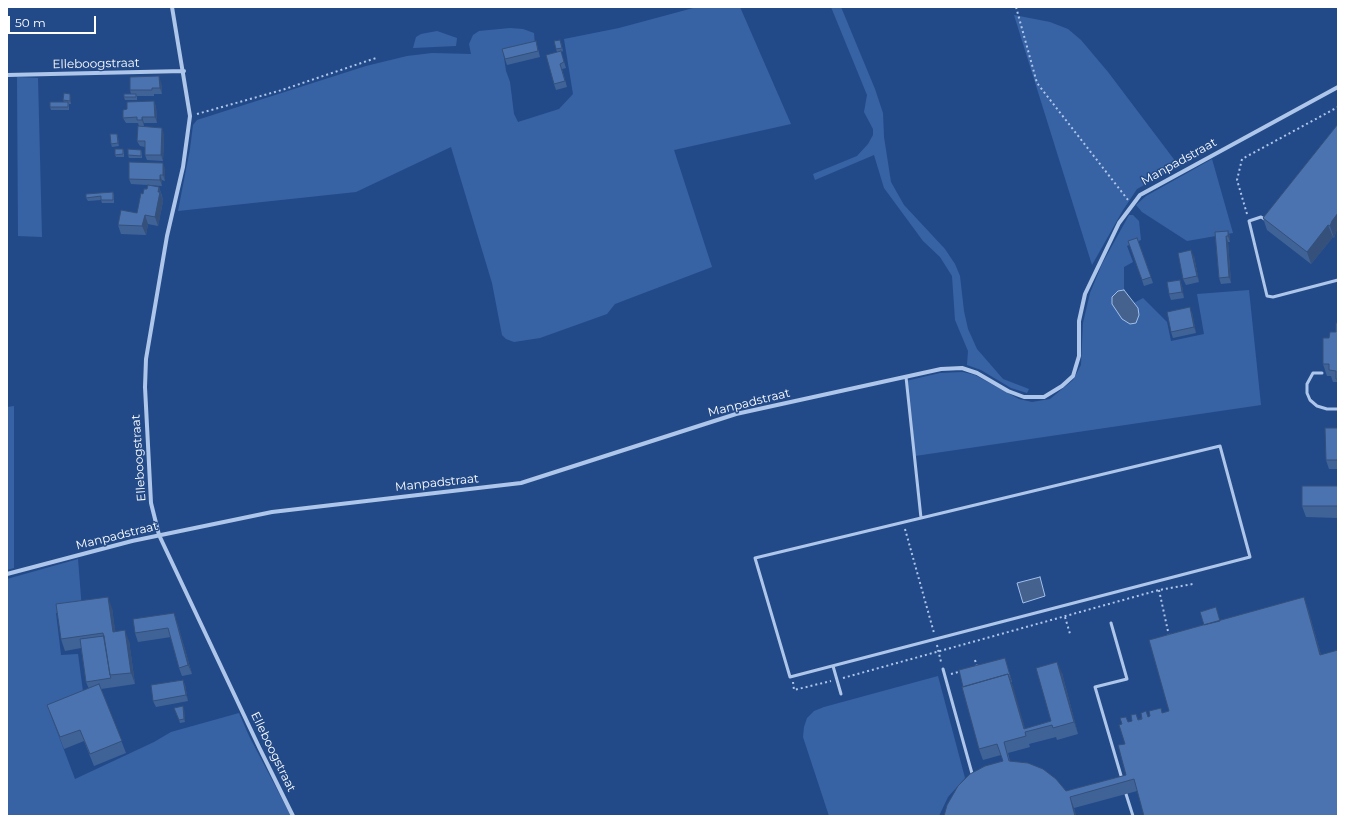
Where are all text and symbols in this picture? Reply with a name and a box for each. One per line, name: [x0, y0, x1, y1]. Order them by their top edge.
scale bar: [10, 8, 98, 34]
text: 50 m: [15, 15, 46, 30]
street label: Elleboogstraat: [52, 56, 140, 72]
street label: Manpadstraat: [1139, 135, 1219, 189]
street label: Manpadstraat: [706, 386, 792, 420]
street label: Elleboogstraat: [129, 414, 149, 502]
street label: Manpadstraat: [394, 471, 480, 495]
street label: Manpadstraat: [74, 519, 160, 553]
street label: Elleboogstraat: [247, 710, 299, 794]

